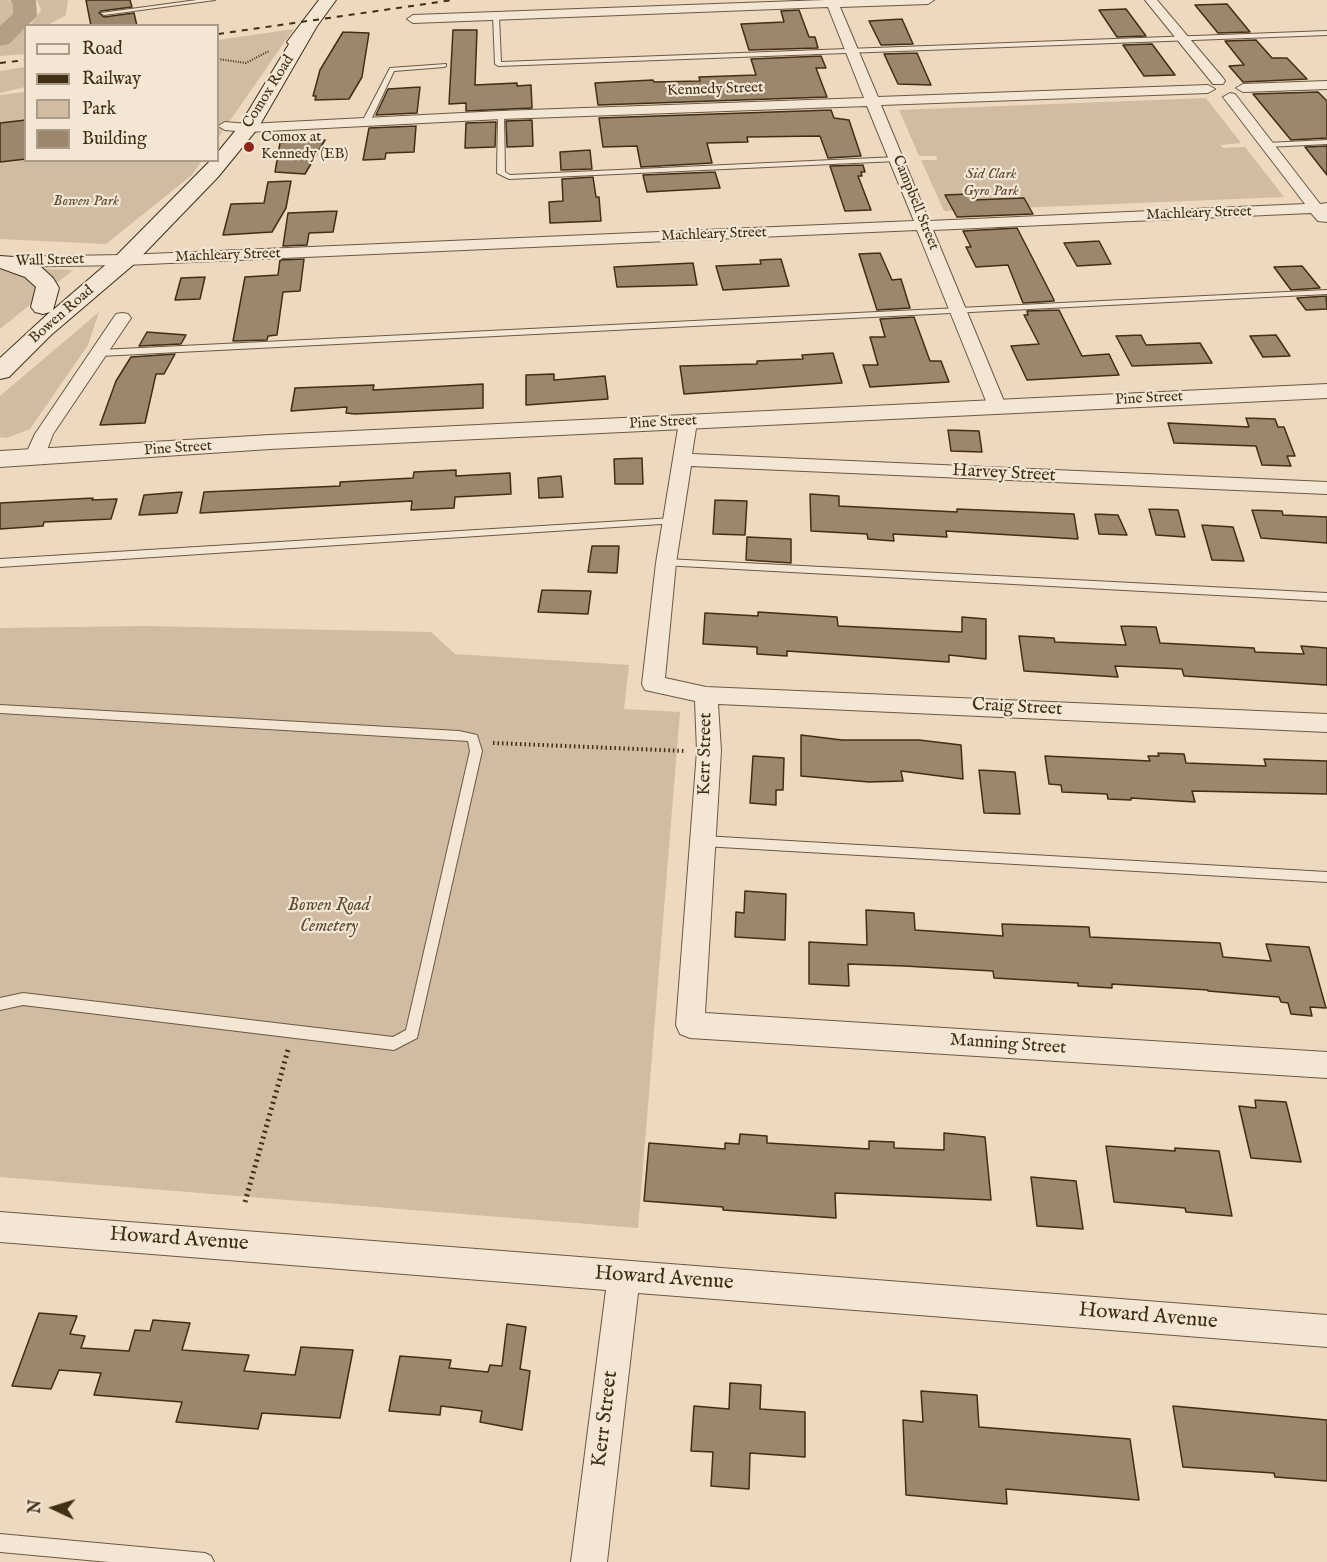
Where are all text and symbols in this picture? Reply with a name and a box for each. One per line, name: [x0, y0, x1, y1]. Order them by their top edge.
legend: [24, 24, 219, 162]
text: Road: [82, 38, 123, 61]
street label: Comox Road: [239, 52, 299, 132]
text: Railway: [82, 68, 141, 91]
street label: Kennedy Street: [666, 79, 764, 101]
text: Park: [82, 98, 116, 121]
text: Building: [82, 128, 147, 151]
place label: Comox at Kennedy (EB): [261, 129, 348, 164]
marker: Comox at Kennedy (EB): [242, 140, 256, 154]
street label: Campbell Street: [888, 153, 942, 253]
park label: Sid Clark Gyro Park: [963, 166, 1019, 201]
park label: Bowen Park: [53, 193, 119, 211]
street label: Machleary Street: [1146, 203, 1252, 225]
street label: Machleary Street: [661, 224, 767, 246]
street label: Machleary Street: [175, 245, 281, 267]
street label: Wall Street: [15, 251, 85, 271]
street label: Bowen Road: [26, 282, 98, 348]
street label: Pine Street: [1115, 388, 1183, 410]
street label: Pine Street: [629, 412, 697, 434]
street label: Pine Street: [143, 438, 213, 460]
street label: Harvey Street: [952, 461, 1056, 487]
street label: Craig Street: [971, 695, 1063, 721]
street label: Kerr Street: [694, 712, 718, 796]
park label: Bowen Road Cemetery: [288, 895, 370, 938]
street label: Manning Street: [949, 1030, 1067, 1060]
street label: Howard Avenue: [109, 1223, 249, 1257]
street label: Howard Avenue: [594, 1262, 734, 1296]
street label: Howard Avenue: [1078, 1298, 1218, 1336]
street label: Kerr Street: [588, 1369, 624, 1469]
north arrow: [24, 1478, 84, 1538]
text: N: [26, 1499, 47, 1514]

